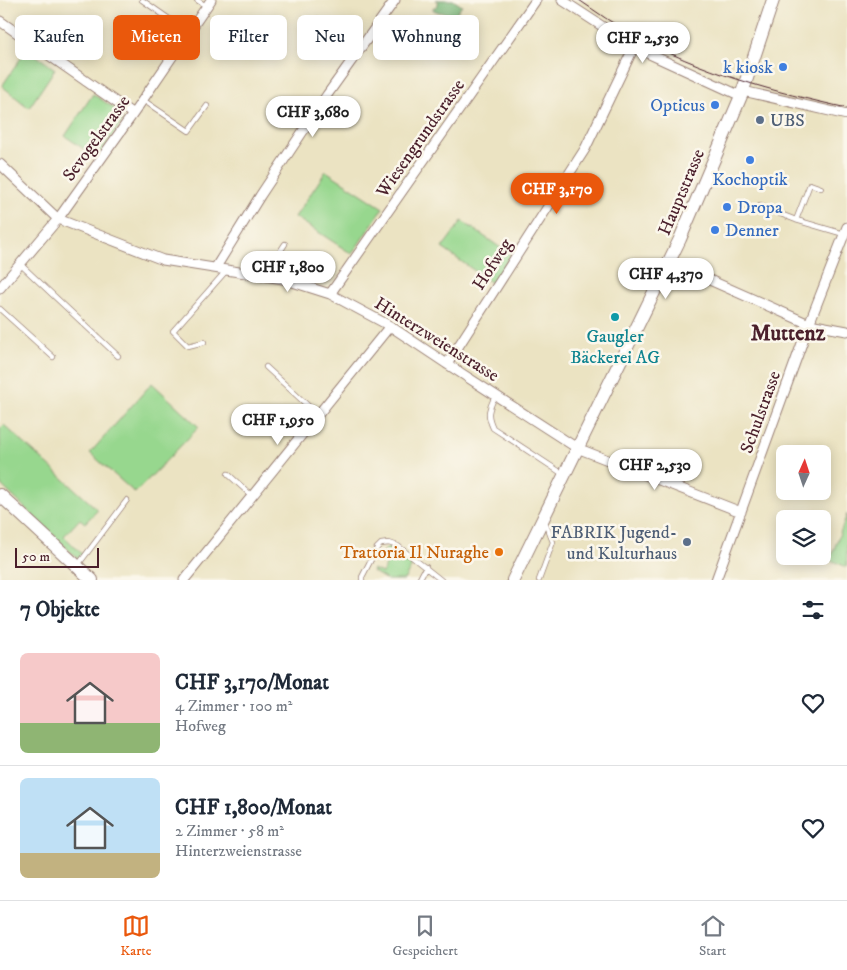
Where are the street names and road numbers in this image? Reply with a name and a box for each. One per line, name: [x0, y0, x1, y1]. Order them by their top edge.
street label: Wiesengrundstrasse: [371, 75, 470, 203]
street label: Sevogelstrasse: [58, 91, 135, 186]
street label: Hauptstrasse: [654, 146, 710, 239]
street label: Hofweg: [468, 234, 518, 294]
street label: Hinterzweienstrasse: [370, 293, 503, 387]
street label: Schulstrasse: [736, 368, 786, 457]

